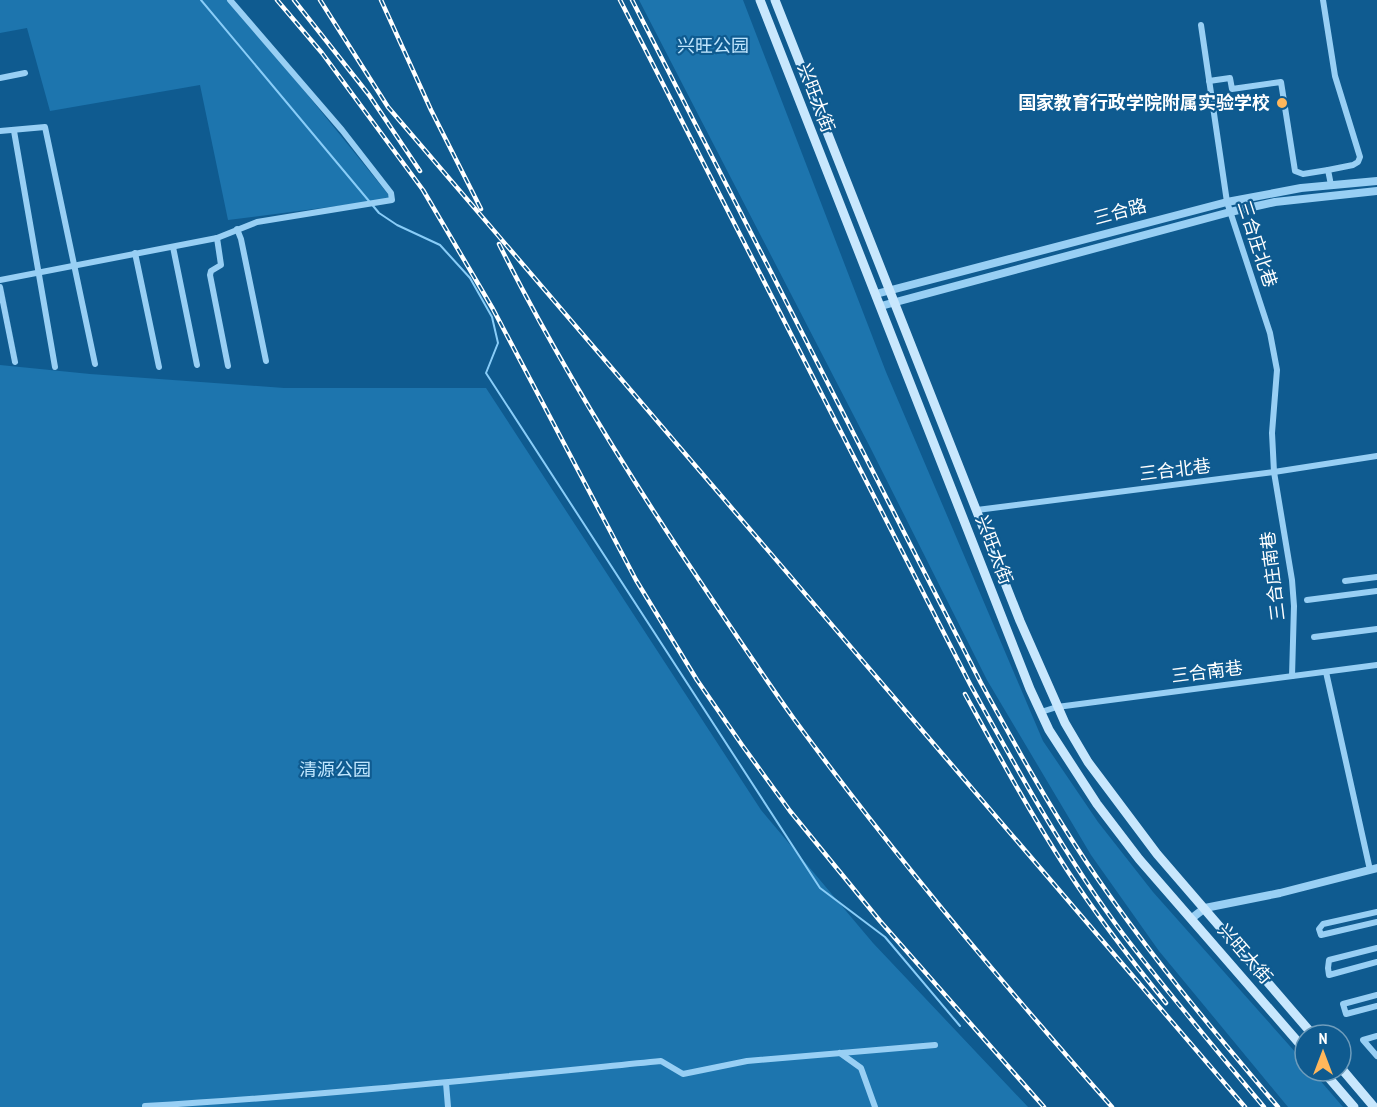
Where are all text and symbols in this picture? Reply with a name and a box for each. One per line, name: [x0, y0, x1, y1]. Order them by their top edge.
park label: 兴旺公园: [677, 34, 749, 57]
street label: 兴旺大街: [793, 60, 840, 136]
place label: 国家教育行政学院附属实验学校: [1018, 91, 1270, 114]
marker: 国家教育行政学院附属实验学校: [1275, 96, 1289, 110]
street label: 三合路: [1091, 193, 1149, 230]
street label: 三合庄北巷: [1233, 197, 1282, 290]
street label: 三合北巷: [1138, 454, 1212, 485]
street label: 兴旺大街: [971, 512, 1018, 588]
street label: 三合庄南巷: [1256, 530, 1289, 622]
street label: 三合南巷: [1170, 656, 1244, 687]
park label: 清源公园: [299, 758, 371, 781]
street label: 兴旺大街: [1213, 919, 1278, 988]
north arrow: [1293, 1023, 1353, 1083]
text: N: [1319, 1028, 1327, 1048]

